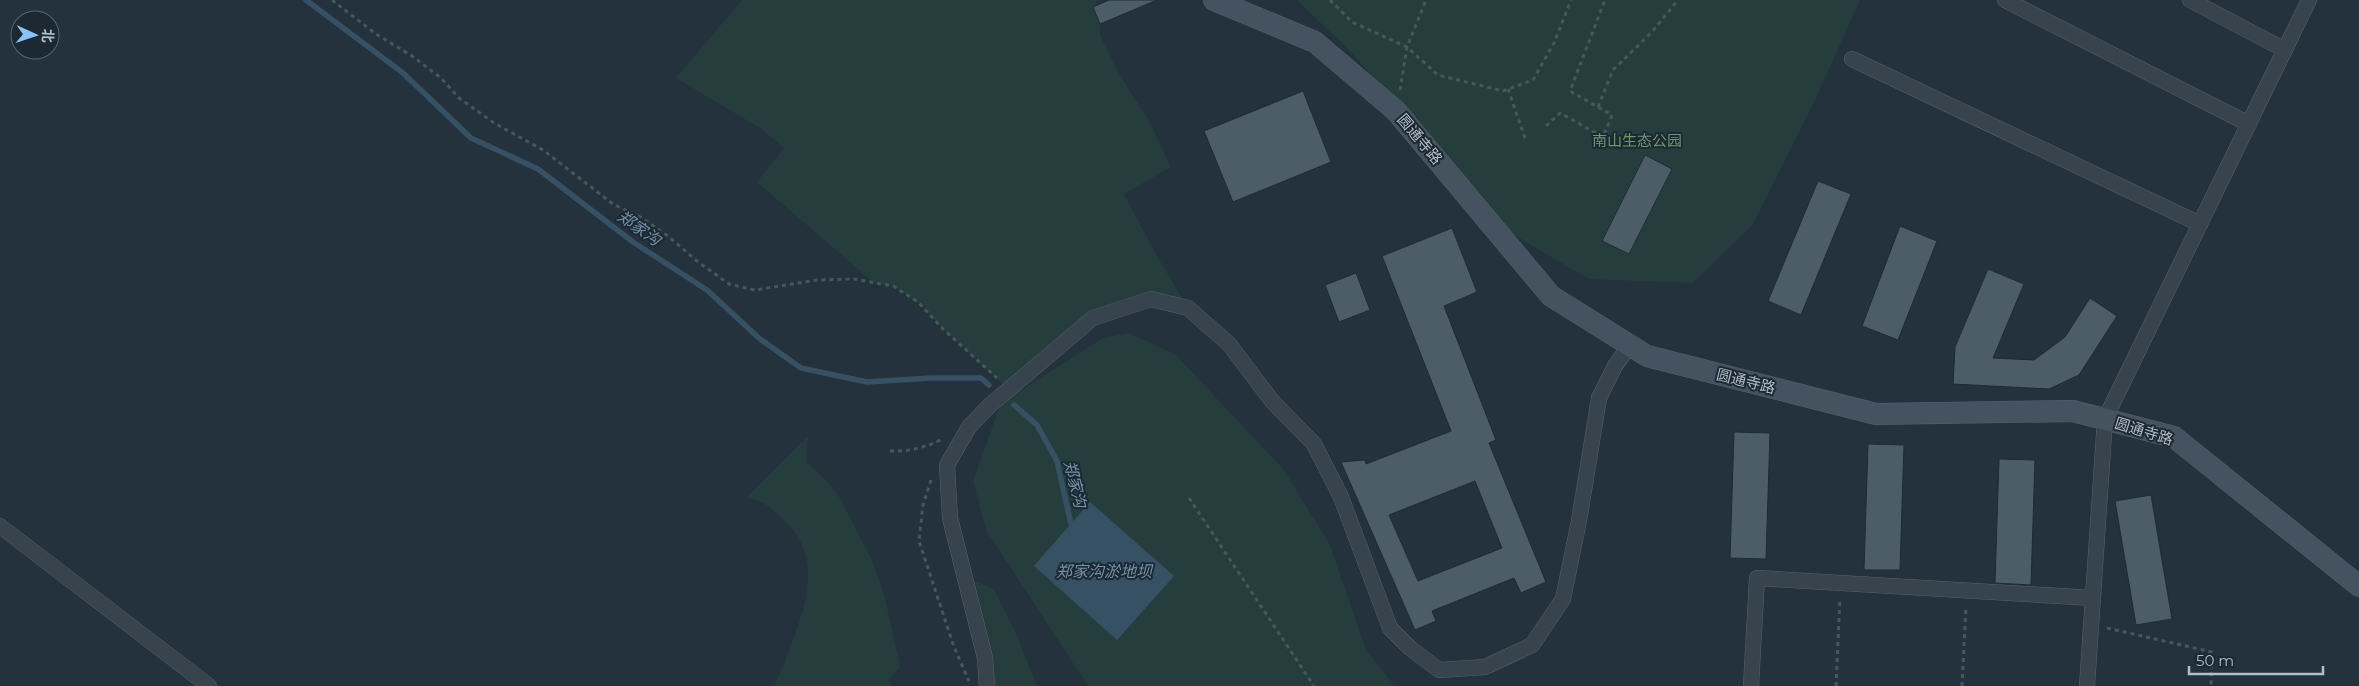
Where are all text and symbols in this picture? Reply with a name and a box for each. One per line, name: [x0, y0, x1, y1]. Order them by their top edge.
north arrow: [10, 10, 60, 60]
text: 北: [39, 28, 57, 43]
street label: 圆通寺路: [1393, 110, 1447, 168]
park label: 南山生态公园: [1592, 131, 1682, 150]
water label: 郑家沟: [614, 206, 666, 251]
street label: 圆通寺路: [1715, 365, 1777, 397]
street label: 圆通寺路: [2113, 413, 2175, 449]
water label: 郑家沟: [1060, 458, 1091, 512]
water label: 郑家沟淤地坝: [1056, 562, 1154, 581]
scale bar: [2189, 644, 2323, 676]
text: 50 m: [2196, 651, 2234, 670]

